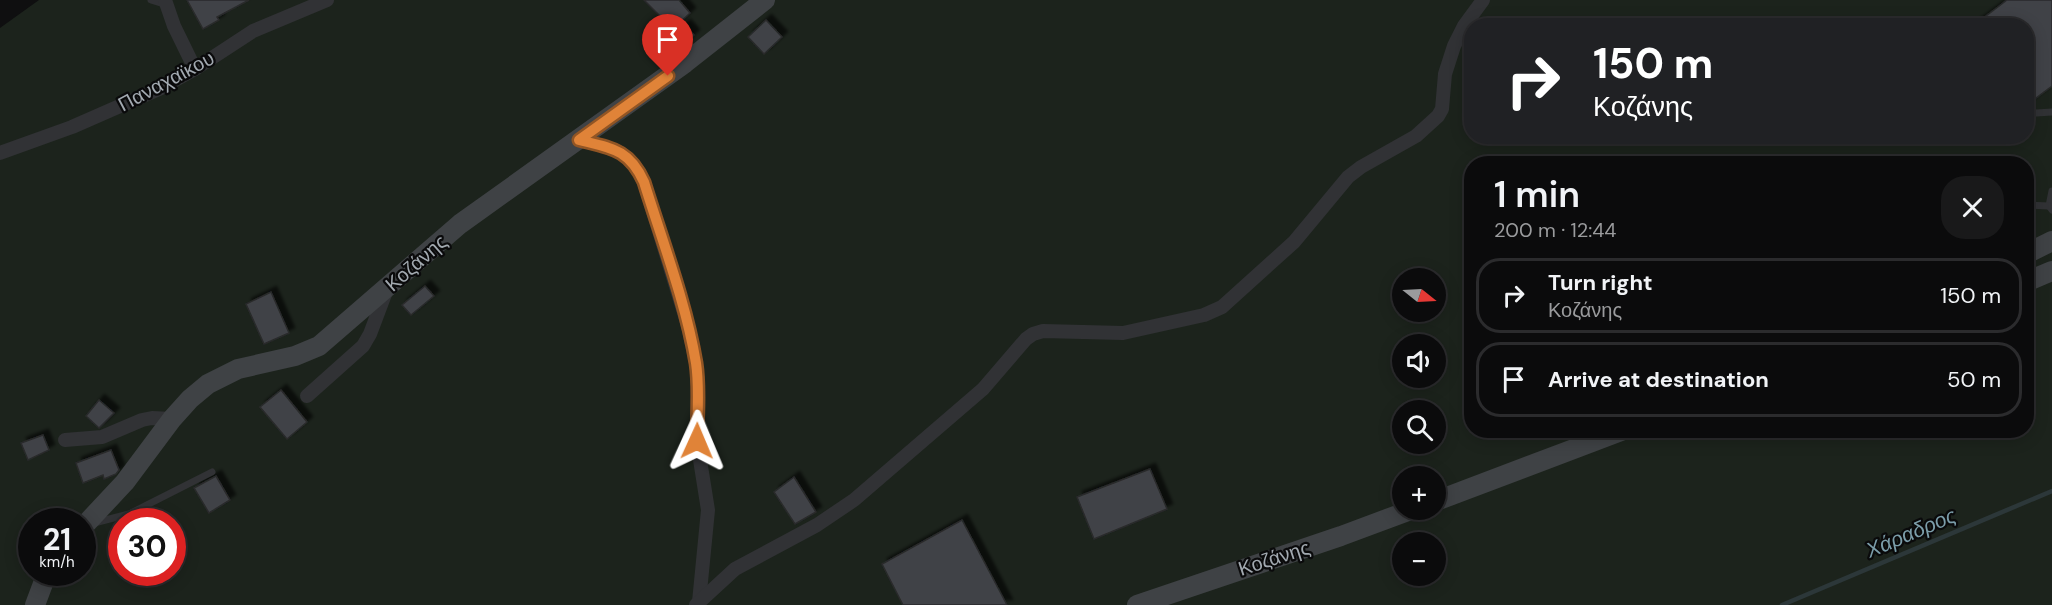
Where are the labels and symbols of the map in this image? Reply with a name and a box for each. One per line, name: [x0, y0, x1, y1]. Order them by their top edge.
pin: [642, 14, 693, 76]
street label: Παναχαϊκου: [113, 45, 219, 117]
street label: Κοζάνης: [380, 229, 453, 297]
north arrow: [1392, 268, 1446, 322]
position arrow: [665, 409, 729, 473]
water label: Χάραδρος: [1861, 501, 1961, 565]
speed limit sign: 30: [108, 508, 186, 586]
street label: Κοζάνης: [1235, 534, 1314, 582]

